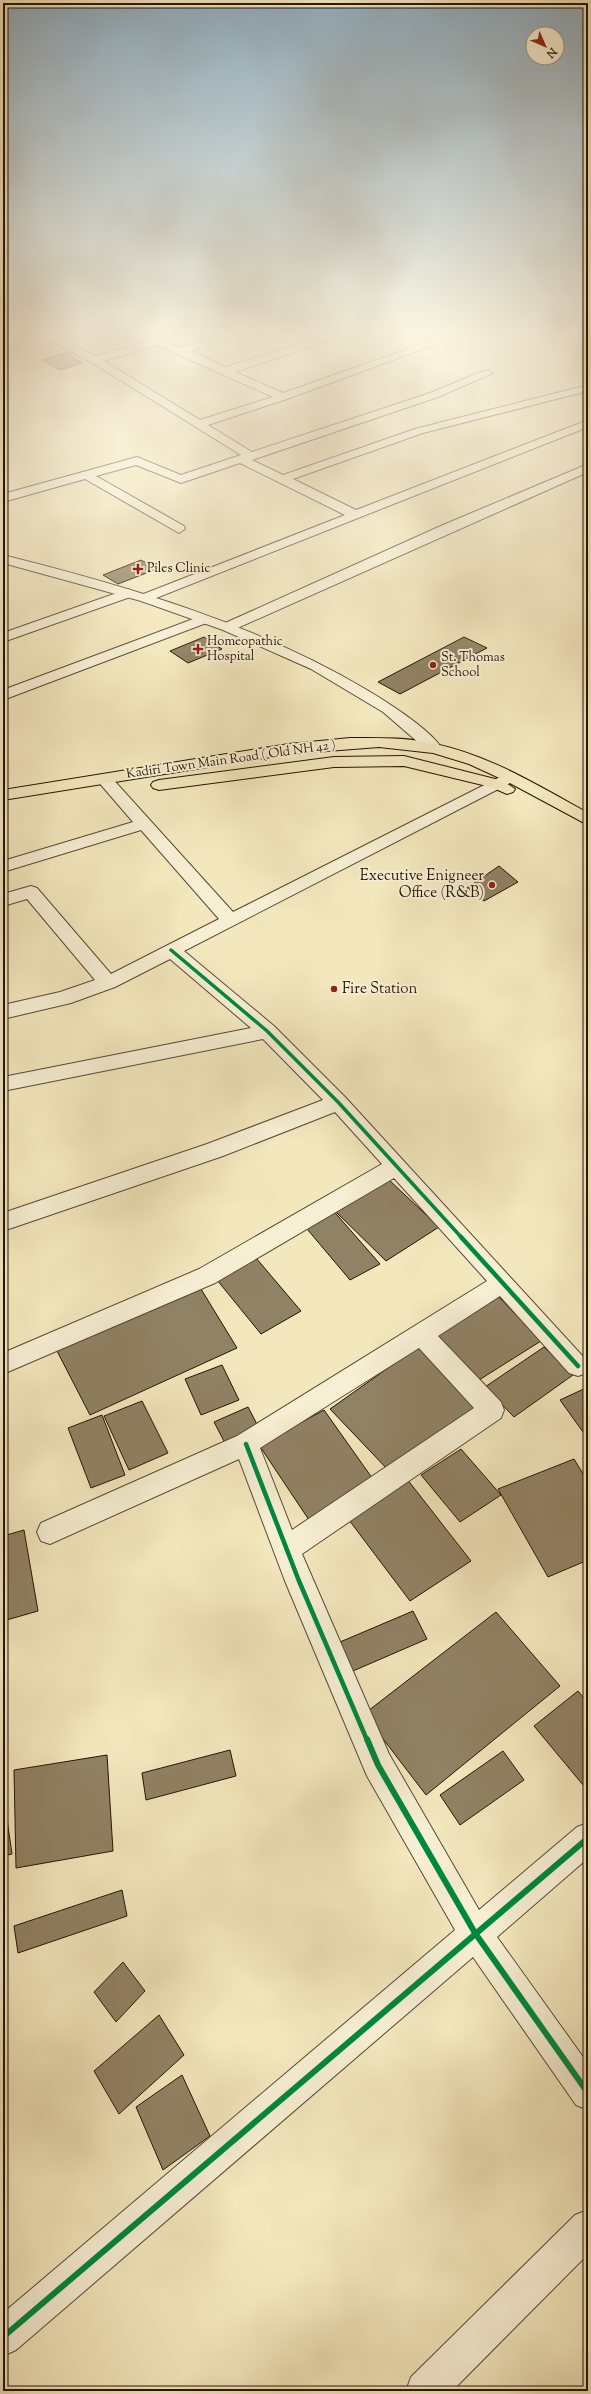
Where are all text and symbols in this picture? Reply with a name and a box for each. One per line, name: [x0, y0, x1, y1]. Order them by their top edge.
north arrow: [525, 26, 565, 66]
text: N: [542, 43, 561, 61]
place label: Piles Clinic: [147, 560, 210, 578]
marker: Piles Clinic: [132, 563, 144, 575]
place label: Homeopathic Hospital: [207, 633, 283, 666]
marker: Homeopathic Hospital: [192, 643, 204, 655]
place label: St. Thomas School: [441, 649, 505, 682]
marker: St. Thomas School: [428, 660, 438, 670]
street label: Kadiri Town Main Road ( Old NH 42 ): [125, 736, 337, 784]
place label: Executive Enigneer Office (R&B): [360, 866, 484, 904]
marker: Executive Enigneer Office (R&B): [487, 880, 497, 890]
place label: Fire Station: [342, 979, 417, 1000]
marker: Fire Station: [329, 984, 339, 994]

